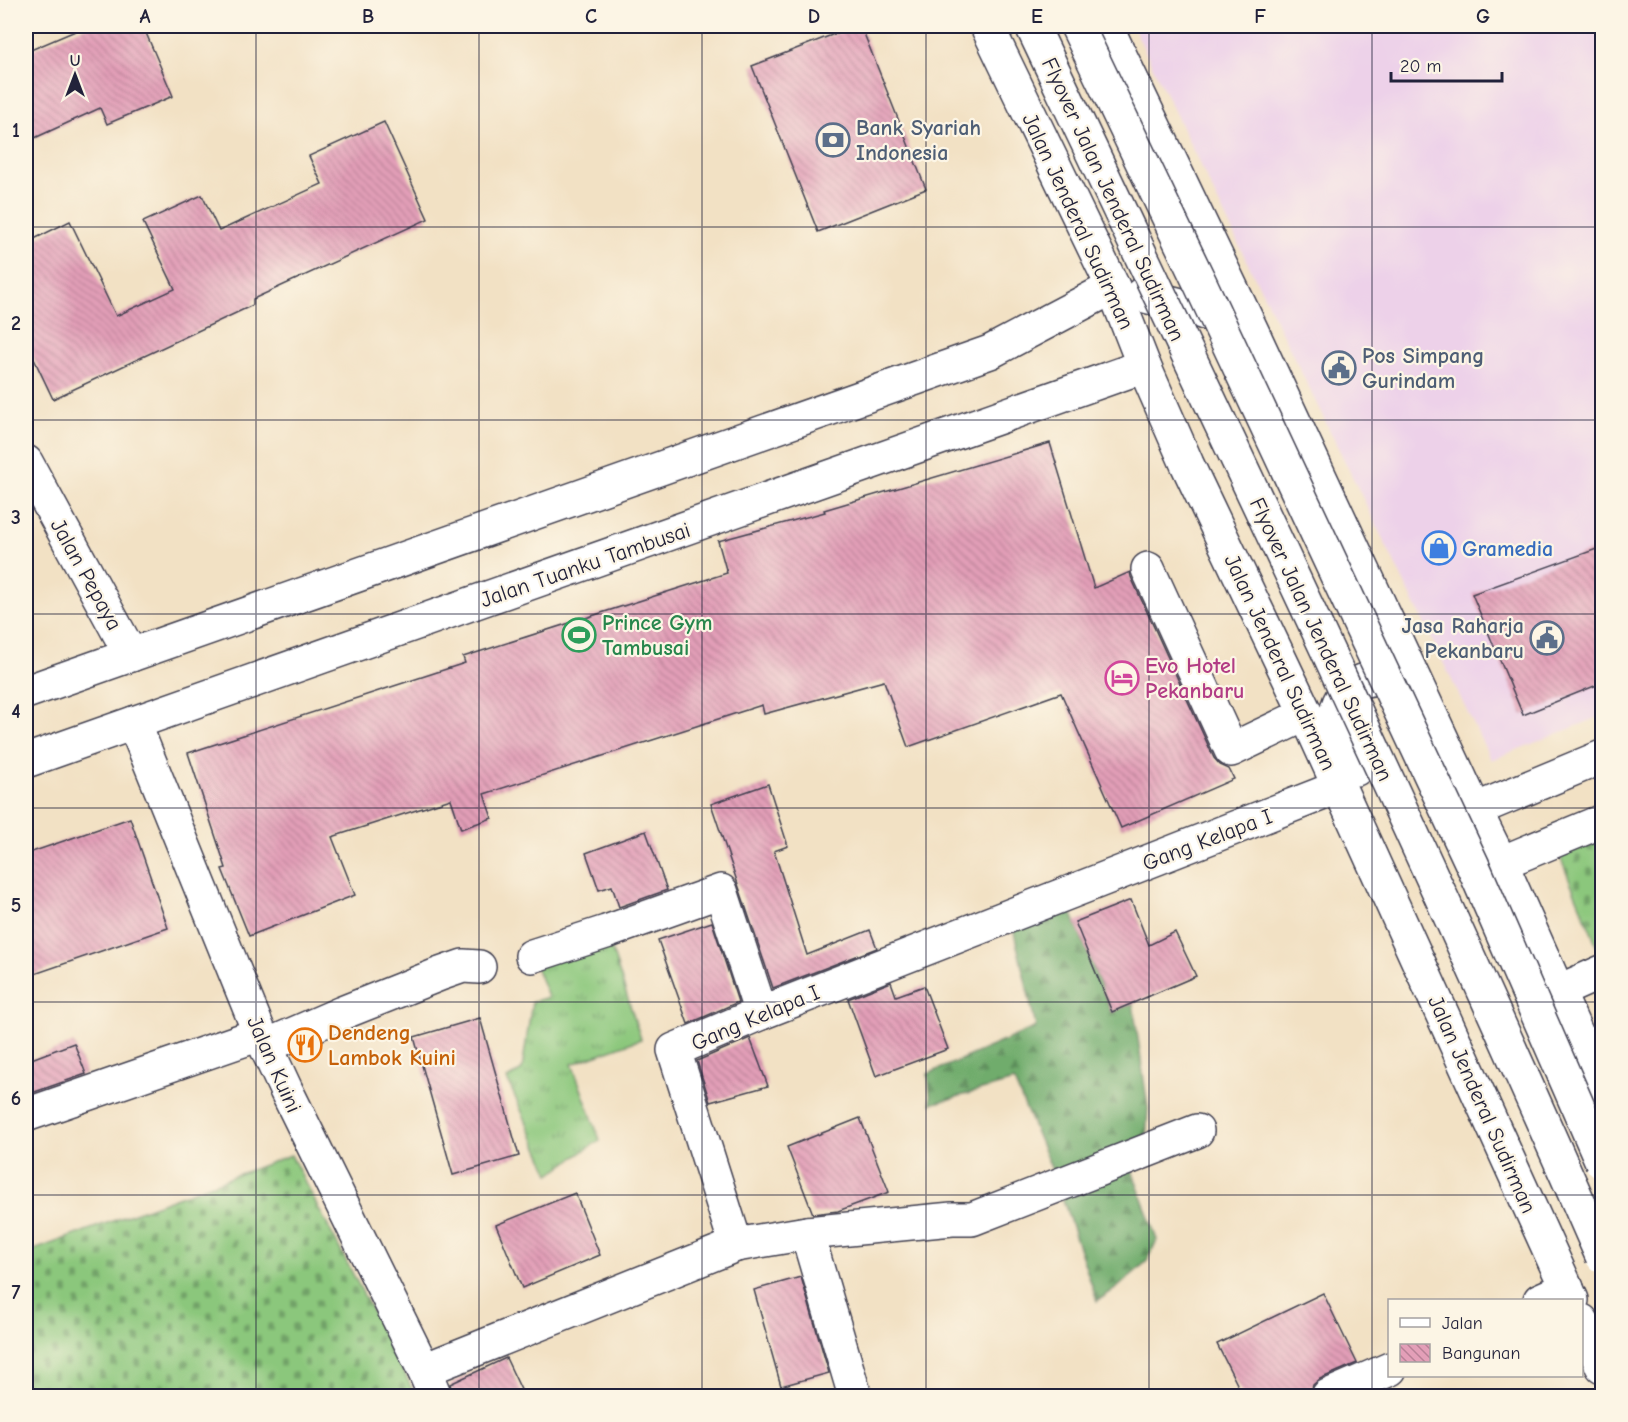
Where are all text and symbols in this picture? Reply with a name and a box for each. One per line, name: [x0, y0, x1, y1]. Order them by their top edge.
text: A: [139, 5, 151, 28]
text: B: [362, 5, 374, 28]
text: C: [585, 5, 597, 28]
text: D: [808, 5, 820, 28]
text: E: [1031, 5, 1043, 28]
text: F: [1254, 5, 1266, 28]
text: G: [1476, 5, 1490, 28]
north arrow: [45, 45, 105, 105]
scale bar: [1391, 45, 1502, 83]
text: U: [70, 52, 80, 70]
street label: Flyover Jalan Jenderal Sudirman: [1037, 53, 1191, 345]
text: 20 m: [1400, 56, 1441, 77]
street label: Jalan Jenderal Sudirman: [1017, 109, 1141, 333]
place label: Bank Syariah Indonesia: [856, 115, 981, 166]
text: 1: [12, 119, 20, 142]
bank icon: Bank Syariah Indonesia: [815, 122, 851, 158]
text: 2: [11, 312, 21, 335]
place label: Pos Simpang Gurindam: [1362, 343, 1484, 394]
public building icon: Pos Simpang Gurindam: [1321, 350, 1357, 386]
street label: Flyover Jalan Jenderal Sudirman: [1245, 493, 1399, 785]
text: 3: [11, 506, 21, 529]
street label: Jalan Pepaya: [45, 514, 127, 635]
street label: Jalan Tuanku Tambusai: [477, 517, 694, 613]
shop icon: Gramedia: [1421, 530, 1457, 566]
place label: Gramedia: [1462, 536, 1553, 562]
street label: Jalan Jenderal Sudirman: [1219, 550, 1343, 774]
place label: Prince Gym Tambusai: [602, 610, 712, 661]
place label: Jasa Raharja Pekanbaru: [1402, 613, 1524, 664]
sports icon: Prince Gym Tambusai: [561, 617, 597, 653]
public building icon: Jasa Raharja Pekanbaru: [1529, 620, 1565, 656]
place label: Evo Hotel Pekanbaru: [1145, 653, 1244, 704]
hotel icon: Evo Hotel Pekanbaru: [1104, 660, 1140, 696]
text: 4: [11, 700, 21, 723]
street label: Gang Kelapa I: [1139, 803, 1276, 877]
text: 5: [11, 894, 21, 917]
street label: Gang Kelapa I: [687, 979, 823, 1057]
street label: Jalan Jenderal Sudirman: [1422, 992, 1542, 1217]
street label: Jalan Kuini: [241, 1012, 307, 1117]
place label: Dendeng Lambok Kuini: [328, 1020, 456, 1071]
restaurant icon: Dendeng Lambok Kuini: [287, 1027, 323, 1063]
text: 6: [11, 1087, 21, 1110]
text: 7: [12, 1281, 21, 1304]
legend: [1388, 1299, 1583, 1377]
text: Jalan: [1442, 1313, 1483, 1334]
text: Bangunan: [1442, 1343, 1520, 1364]

